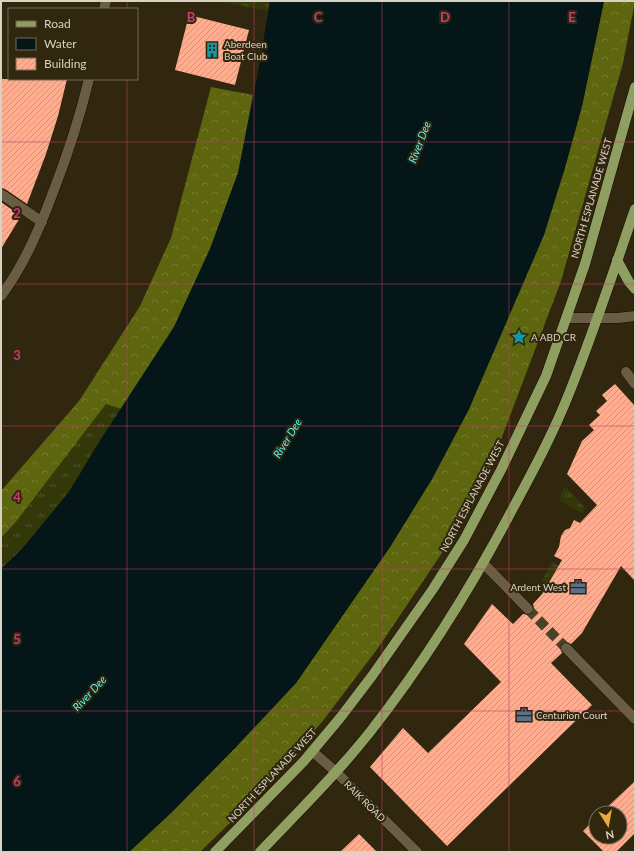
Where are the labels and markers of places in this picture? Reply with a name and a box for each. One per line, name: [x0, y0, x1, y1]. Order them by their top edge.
place label: Aberdeen Boat Club: [224, 38, 268, 62]
building icon: Aberdeen Boat Club: [203, 41, 221, 59]
place icon: A ABD CR: [510, 328, 528, 346]
place label: A ABD CR: [531, 331, 577, 343]
office icon: Ardent West: [569, 578, 587, 596]
place label: Ardent West: [510, 581, 566, 593]
office icon: Centurion Court: [515, 706, 533, 724]
place label: Centurion Court: [536, 709, 608, 721]

